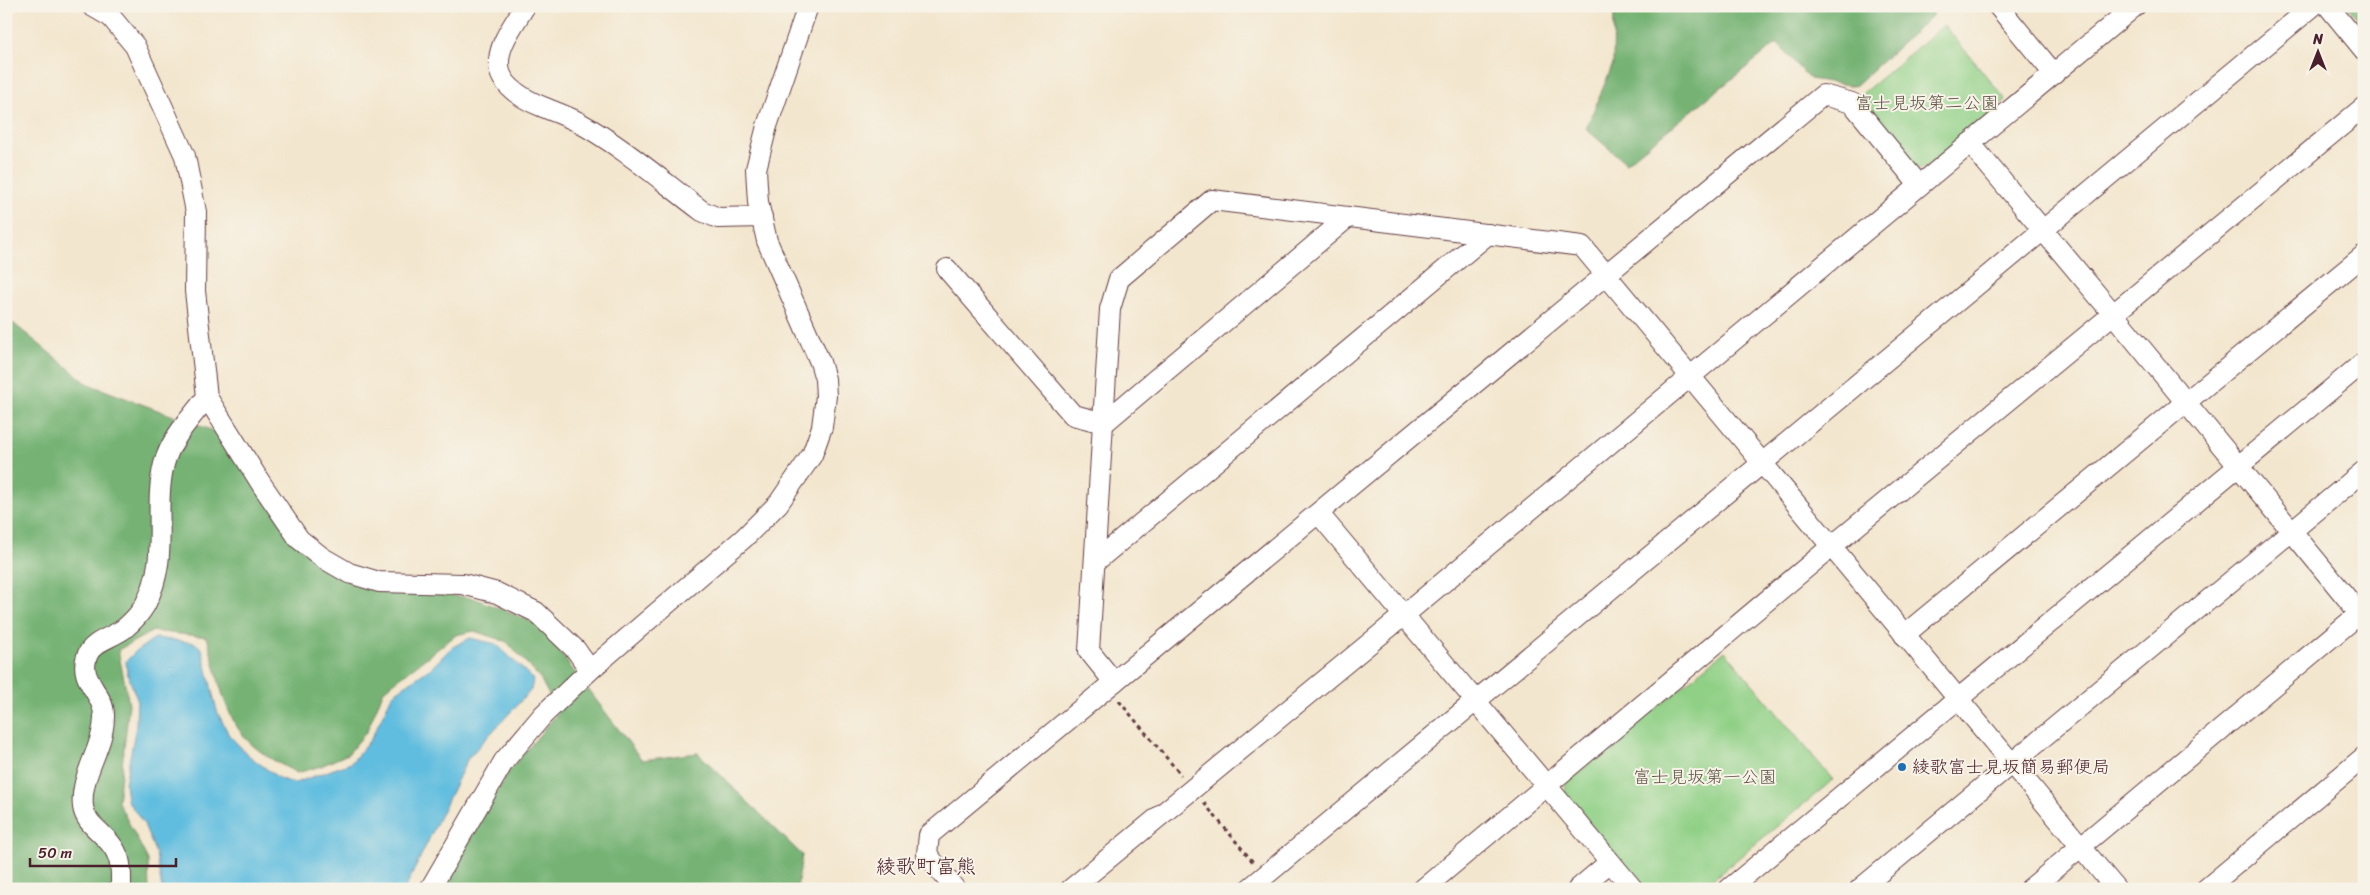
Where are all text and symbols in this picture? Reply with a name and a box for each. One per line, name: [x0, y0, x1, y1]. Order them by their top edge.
text: N: [2312, 27, 2323, 52]
north arrow: [2292, 28, 2342, 78]
park label: 富士見坂第二公園: [1855, 87, 1999, 119]
place label: 綾歌富士見坂簡易郵便局: [1912, 751, 2110, 783]
park label: 富士見坂第一公園: [1633, 761, 1777, 793]
marker: 綾歌富士見坂簡易郵便局: [1896, 761, 1908, 773]
scale bar: [30, 835, 176, 867]
text: 50 m: [38, 840, 73, 866]
district label: 綾歌町富熊: [876, 849, 976, 884]

